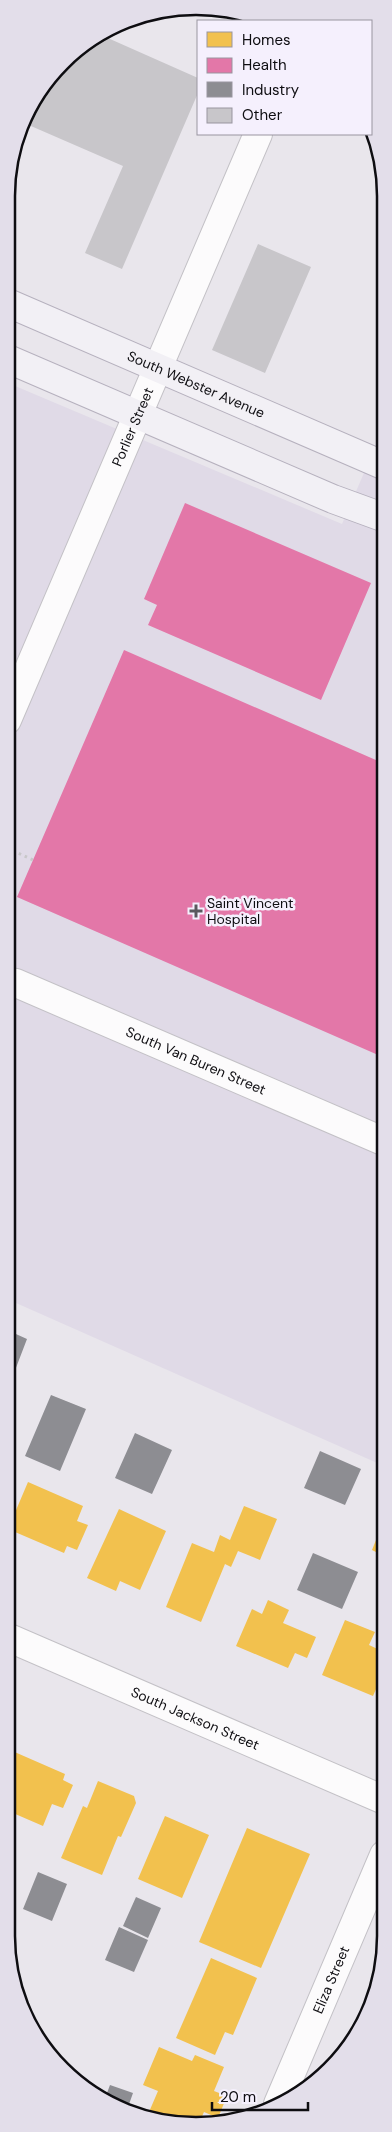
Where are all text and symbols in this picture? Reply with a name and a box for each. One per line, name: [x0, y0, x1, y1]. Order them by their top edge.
legend: [197, 20, 372, 135]
text: Homes: [242, 30, 291, 50]
text: Health: [242, 55, 287, 75]
text: Industry: [242, 80, 300, 100]
text: Other: [242, 105, 283, 125]
street label: South Webster Avenue: [125, 347, 268, 422]
street label: Porlier Street: [108, 384, 157, 469]
place label: Saint Vincent Hospital: [207, 894, 294, 928]
marker: Saint Vincent Hospital: [189, 904, 203, 918]
street label: South Van Buren Street: [123, 1022, 269, 1099]
street label: South Jackson Street: [128, 1683, 262, 1754]
street label: Eliza Street: [309, 1943, 353, 2016]
scale bar: [212, 2080, 308, 2112]
text: 20 m: [220, 2087, 256, 2107]

